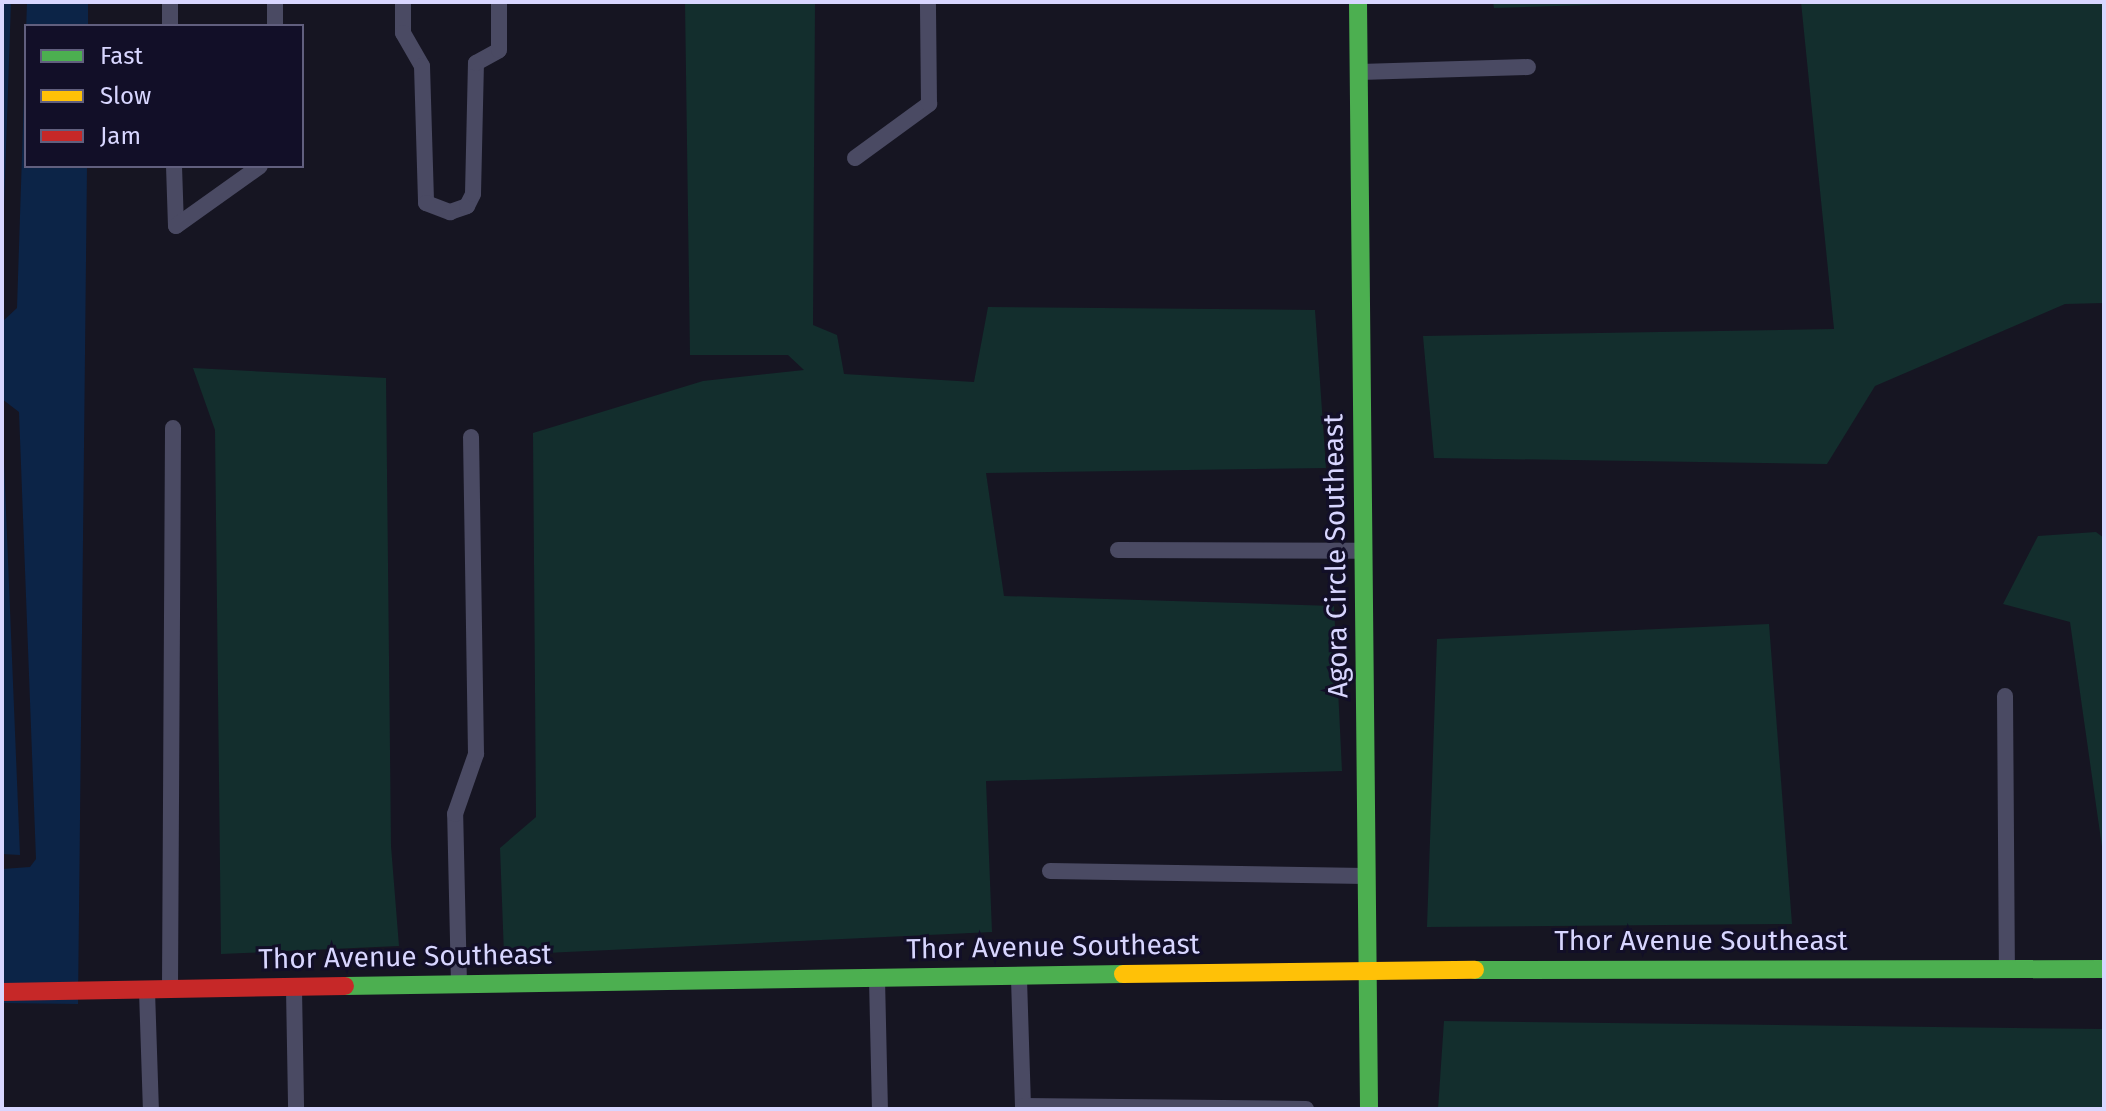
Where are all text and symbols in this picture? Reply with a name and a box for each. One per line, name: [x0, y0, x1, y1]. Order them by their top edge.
legend: [24, 24, 304, 168]
text: Fast: [100, 42, 143, 70]
text: Slow: [100, 82, 151, 110]
text: Jam: [100, 122, 141, 150]
street label: Agora Circle Southeast: [1317, 414, 1355, 698]
street label: Thor Avenue Southeast: [1554, 924, 1848, 958]
street label: Thor Avenue Southeast: [906, 928, 1200, 966]
street label: Thor Avenue Southeast: [258, 938, 552, 976]

